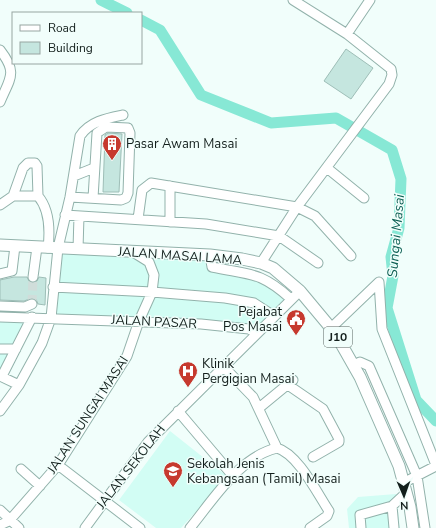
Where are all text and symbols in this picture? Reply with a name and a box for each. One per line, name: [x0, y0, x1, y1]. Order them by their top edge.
legend: [12, 12, 142, 64]
text: Road: [48, 20, 76, 36]
text: Building: [48, 40, 93, 56]
building icon: Pasar Awam Masai: [101, 133, 123, 161]
place label: Pasar Awam Masai: [126, 135, 237, 153]
water label: Sungai Masai: [383, 193, 409, 279]
street label: JALAN MASAI LAMA: [116, 243, 243, 269]
place label: Pejabat Pos Masai: [223, 303, 282, 336]
public building icon: Pejabat Pos Masai: [285, 308, 307, 336]
street label: JALAN PASAR: [110, 311, 198, 333]
road number: J10: [324, 327, 352, 347]
street label: JALAN SUNGAI MASAI: [43, 353, 133, 478]
place label: Klinik Pergigian Masai: [202, 355, 294, 388]
hospital icon: Klinik Pergigian Masai: [177, 360, 199, 388]
street label: JALAN SEKOLAH: [92, 421, 170, 514]
place label: Sekolah Jenis Kebangsaan (Tamil) Masai: [187, 455, 341, 488]
school or university icon: Sekolah Jenis Kebangsaan (Tamil) Masai: [162, 460, 184, 488]
north arrow: [384, 476, 424, 516]
text: N: [400, 498, 409, 513]

